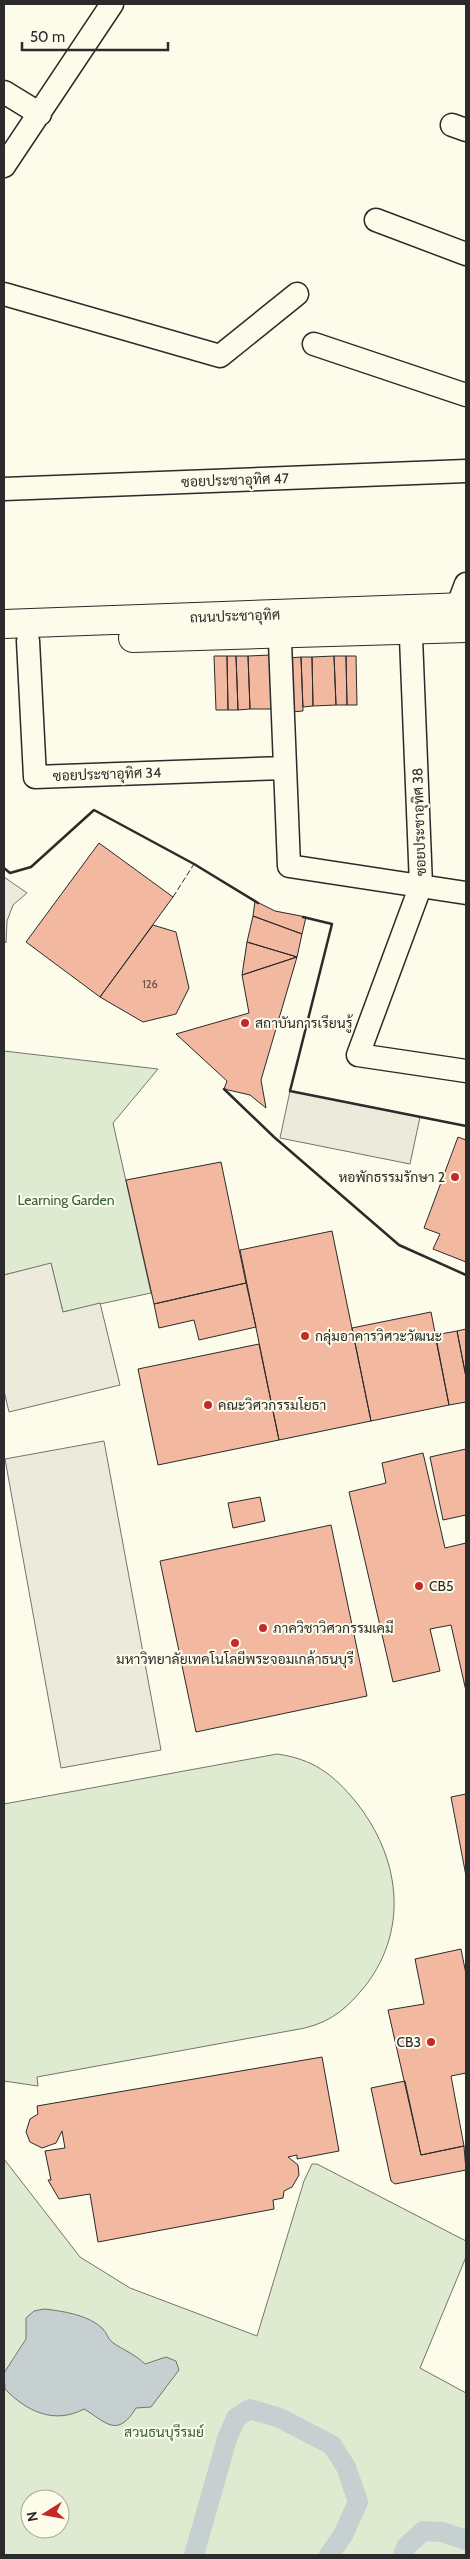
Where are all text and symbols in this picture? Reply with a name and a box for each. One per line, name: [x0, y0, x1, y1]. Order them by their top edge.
scale bar: [22, 20, 169, 52]
text: 50 m: [30, 28, 65, 46]
street label: ซอยประชาอุทิศ 47: [181, 469, 289, 492]
street label: ถนนประชาอุทิศ: [189, 605, 281, 628]
street label: ซอยประชาอุทิศ 34: [53, 763, 161, 786]
street label: ซอยประชาอุทิศ 38: [408, 767, 431, 877]
house number: 126: [142, 977, 158, 991]
place label: สถาบันการเรียนรู้: [255, 1014, 353, 1033]
marker: สถาบันการเรียนรู้: [239, 1017, 251, 1029]
place label: หอพักธรรมรักษา 2: [338, 1168, 445, 1186]
marker: หอพักธรรมรักษา 2: [449, 1171, 461, 1183]
park label: Learning Garden: [17, 1191, 115, 1209]
place label: กลุ่มอาคารวิศวะวัฒนะ: [315, 1327, 442, 1346]
marker: กลุ่มอาคารวิศวะวัฒนะ: [299, 1330, 311, 1342]
place label: คณะวิศวกรรมโยธา: [218, 1396, 326, 1414]
marker: คณะวิศวกรรมโยธา: [202, 1399, 214, 1411]
place label: CB5: [429, 1577, 454, 1595]
marker: CB5: [413, 1580, 425, 1592]
place label: ภาควิชาวิศวกรรมเคมี: [273, 1619, 394, 1637]
marker: ภาควิชาวิศวกรรมเคมี: [257, 1622, 269, 1634]
marker: มหาวิทยาลัยเทคโนโลยีพระจอมเกล้าธนบุรี: [229, 1637, 241, 1649]
place label: มหาวิทยาลัยเทคโนโลยีพระจอมเกล้าธนบุรี: [116, 1650, 354, 1669]
place label: CB3: [396, 2033, 421, 2051]
marker: CB3: [425, 2036, 437, 2048]
park label: สวนธนบุรีรมย์: [124, 2423, 204, 2442]
north arrow: [20, 2489, 70, 2539]
text: N: [22, 2510, 42, 2523]

